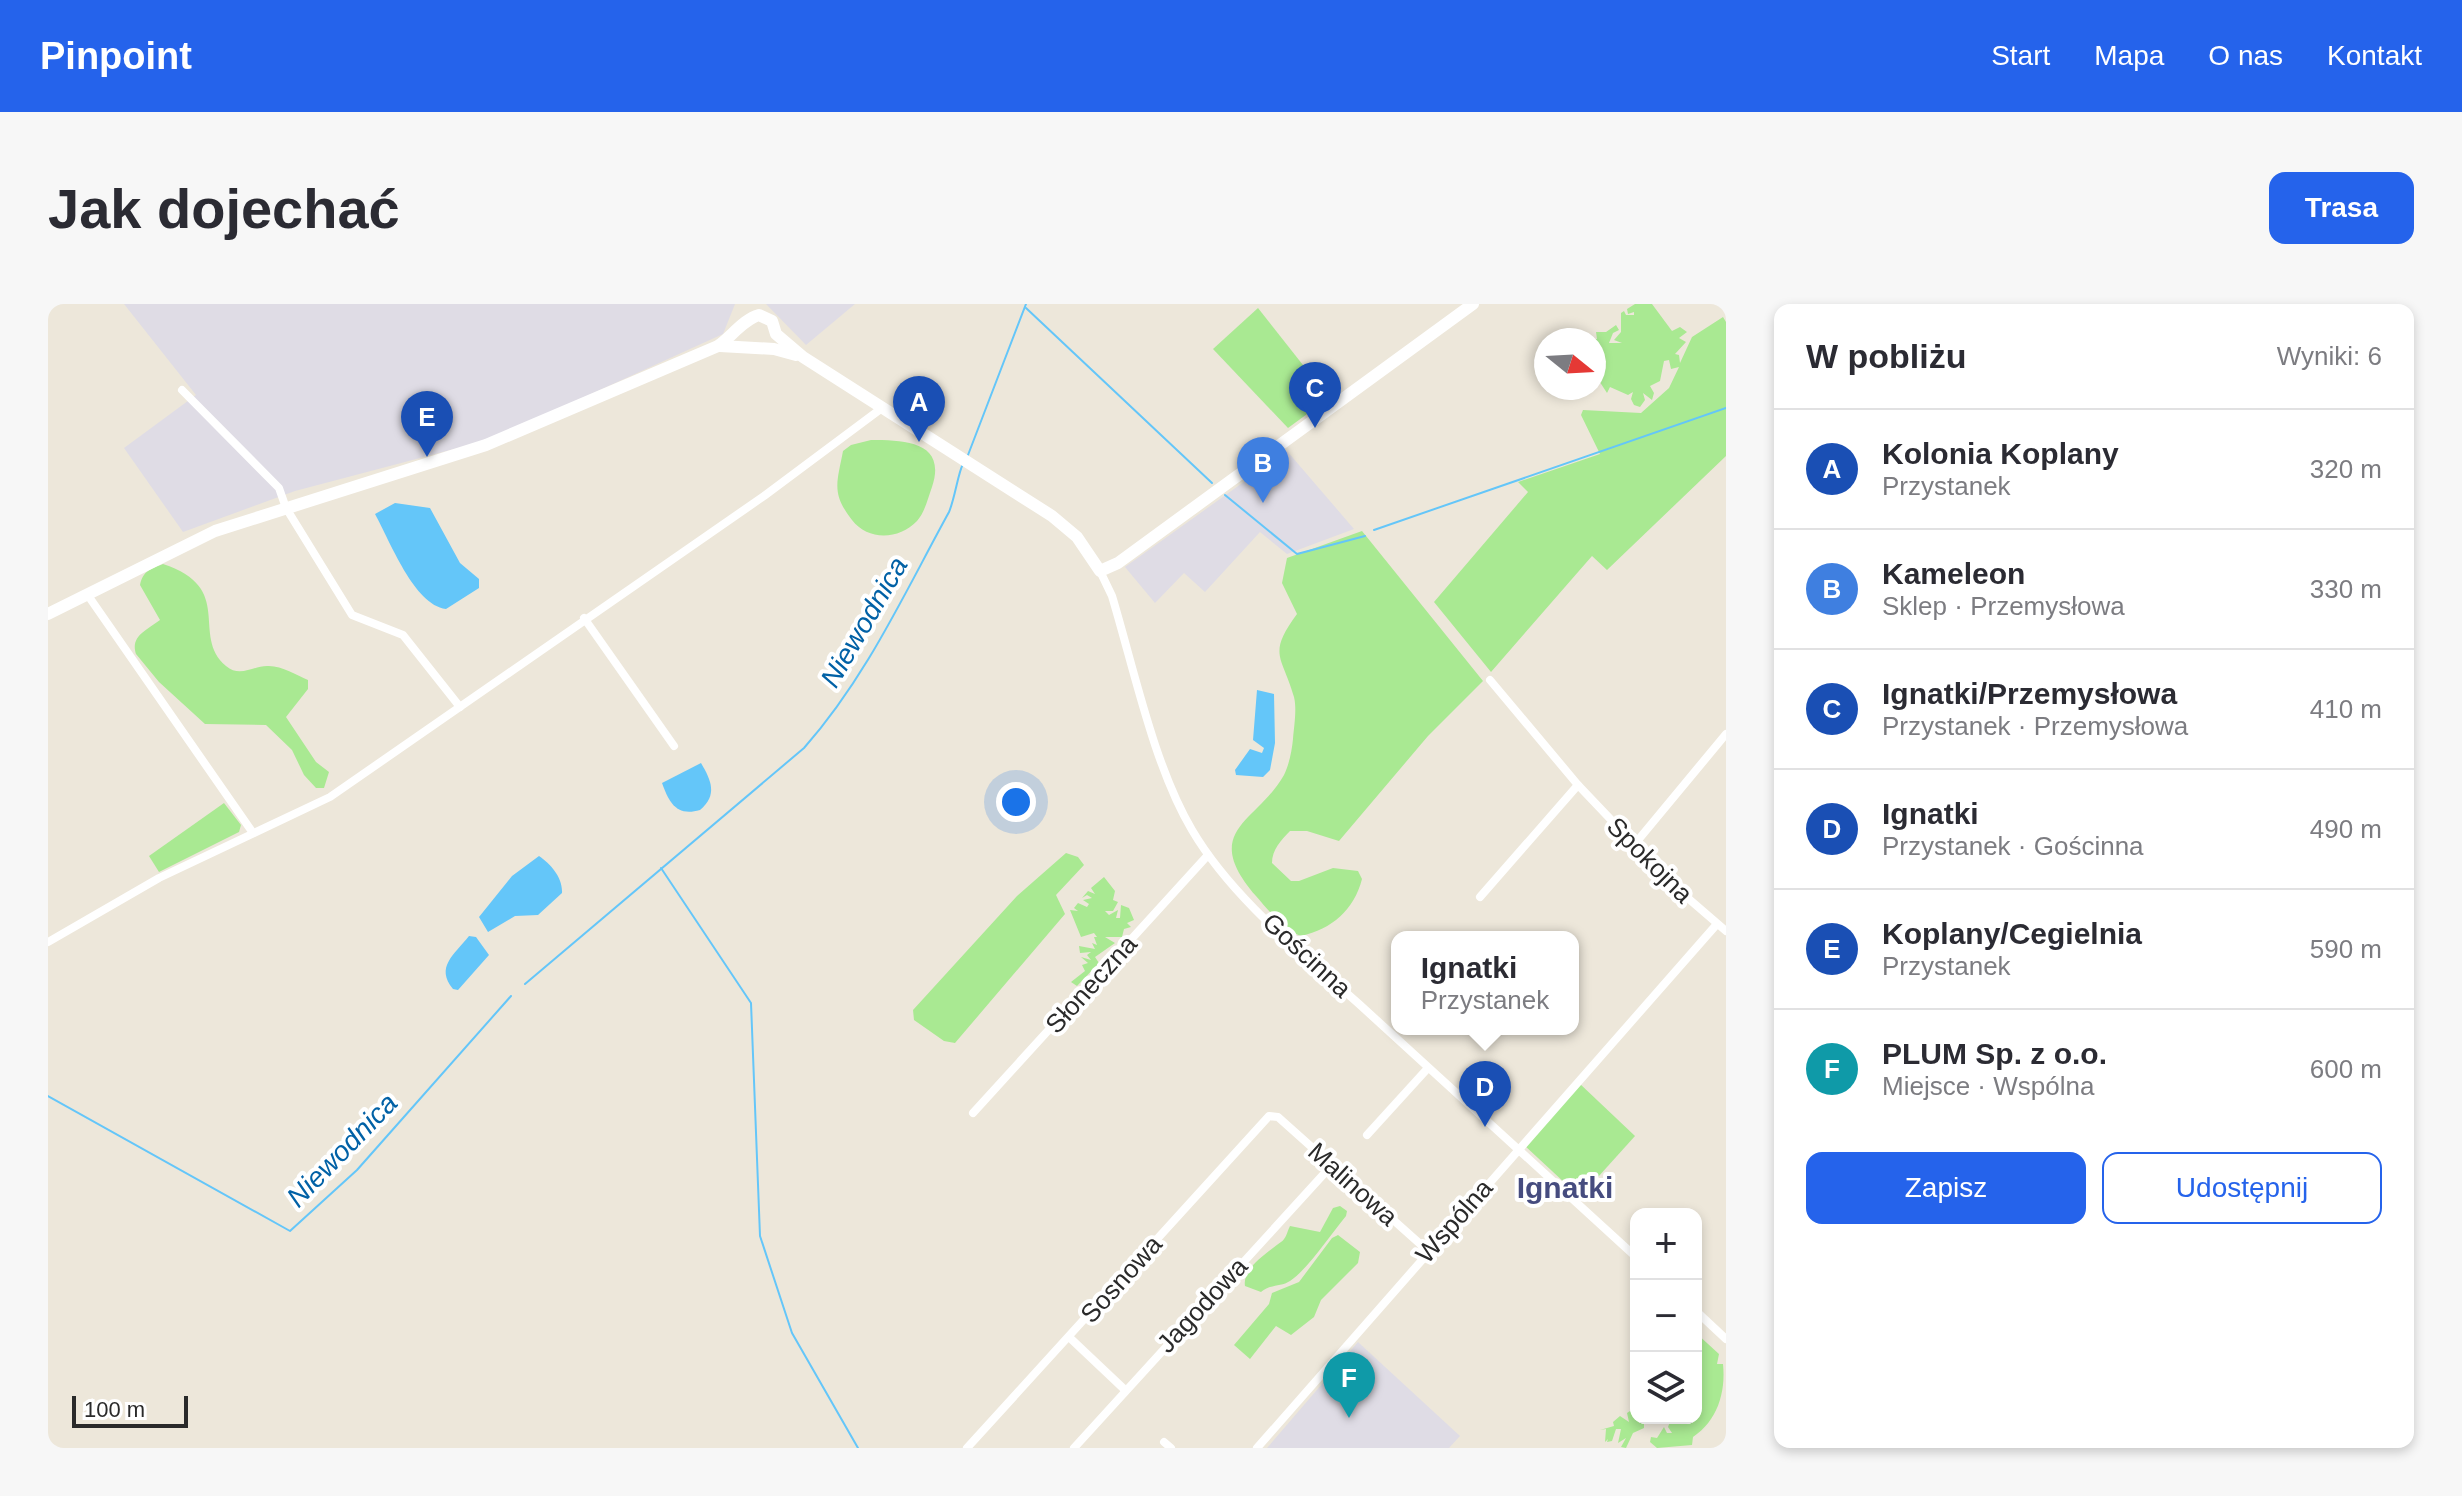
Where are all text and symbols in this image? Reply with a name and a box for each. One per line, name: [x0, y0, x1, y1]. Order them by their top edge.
text: Pinpoint: [40, 35, 192, 77]
text: Start: [1991, 40, 2050, 71]
text: Mapa: [2094, 40, 2164, 71]
text: O nas: [2208, 40, 2283, 71]
text: Kontakt: [2327, 40, 2422, 71]
button: Trasa: [2269, 172, 2414, 244]
text: Jak dojechać: [48, 177, 400, 240]
north arrow: [1534, 328, 1606, 400]
text: W pobliżu: [1806, 337, 1967, 375]
text: Wyniki: 6: [2277, 341, 2382, 371]
pin: C: [1289, 362, 1341, 428]
pin: A: [893, 376, 945, 442]
pin: E: [401, 391, 453, 457]
pin: B: [1237, 437, 1289, 503]
text: Kolonia Koplany: [1882, 437, 2119, 470]
text: A: [1823, 454, 1841, 484]
text: 320 m: [2310, 454, 2382, 484]
text: Przystanek: [1882, 471, 2011, 501]
water label: Niewodnica: [814, 552, 914, 692]
text: Kameleon: [1882, 557, 2025, 590]
text: B: [1823, 574, 1841, 604]
text: 330 m: [2310, 574, 2382, 604]
text: Sklep · Przemysłowa: [1882, 591, 2125, 621]
text: Ignatki/Przemysłowa: [1882, 677, 2177, 710]
text: C: [1823, 694, 1841, 724]
text: 410 m: [2310, 694, 2382, 724]
text: Przystanek · Przemysłowa: [1882, 711, 2188, 741]
your location: [996, 782, 1036, 822]
text: Ignatki: [1882, 797, 1979, 830]
street label: Spokojna: [1601, 811, 1699, 909]
text: D: [1823, 814, 1841, 844]
text: 490 m: [2310, 814, 2382, 844]
text: Przystanek · Gościnna: [1882, 831, 2144, 861]
street label: Gościnna: [1257, 907, 1358, 1004]
text: Koplany/Cegielnia: [1882, 917, 2142, 950]
street label: Słoneczna: [1039, 928, 1143, 1039]
popup: [1391, 931, 1579, 1035]
text: E: [1823, 934, 1841, 964]
text: 590 m: [2310, 934, 2382, 964]
text: Ignatki: [1421, 951, 1517, 984]
text: Przystanek: [1882, 951, 2011, 981]
text: Przystanek: [1421, 985, 1549, 1015]
text: PLUM Sp. z o.o.: [1882, 1037, 2107, 1070]
text: F: [1824, 1054, 1840, 1084]
text: 600 m: [2310, 1054, 2382, 1084]
pin: D: [1459, 1061, 1511, 1127]
text: Miejsce · Wspólna: [1882, 1071, 2094, 1101]
water label: Niewodnica: [281, 1087, 403, 1213]
street label: Malinowa: [1302, 1136, 1404, 1232]
button: Zapisz: [1806, 1152, 2086, 1224]
button: Udostępnij: [2102, 1152, 2382, 1224]
district label: Ignatki: [1517, 1171, 1613, 1204]
street label: Wspólna: [1409, 1173, 1499, 1269]
map controls: [1630, 1208, 1702, 1424]
button: +: [1630, 1208, 1702, 1280]
street label: Sosnowa: [1074, 1229, 1168, 1329]
street label: Jagodowa: [1151, 1251, 1254, 1359]
button: −: [1630, 1280, 1702, 1352]
pin: F: [1323, 1352, 1375, 1418]
button: layers: [1630, 1352, 1702, 1424]
scale bar: [72, 1392, 188, 1428]
text: 100 m: [84, 1397, 145, 1422]

